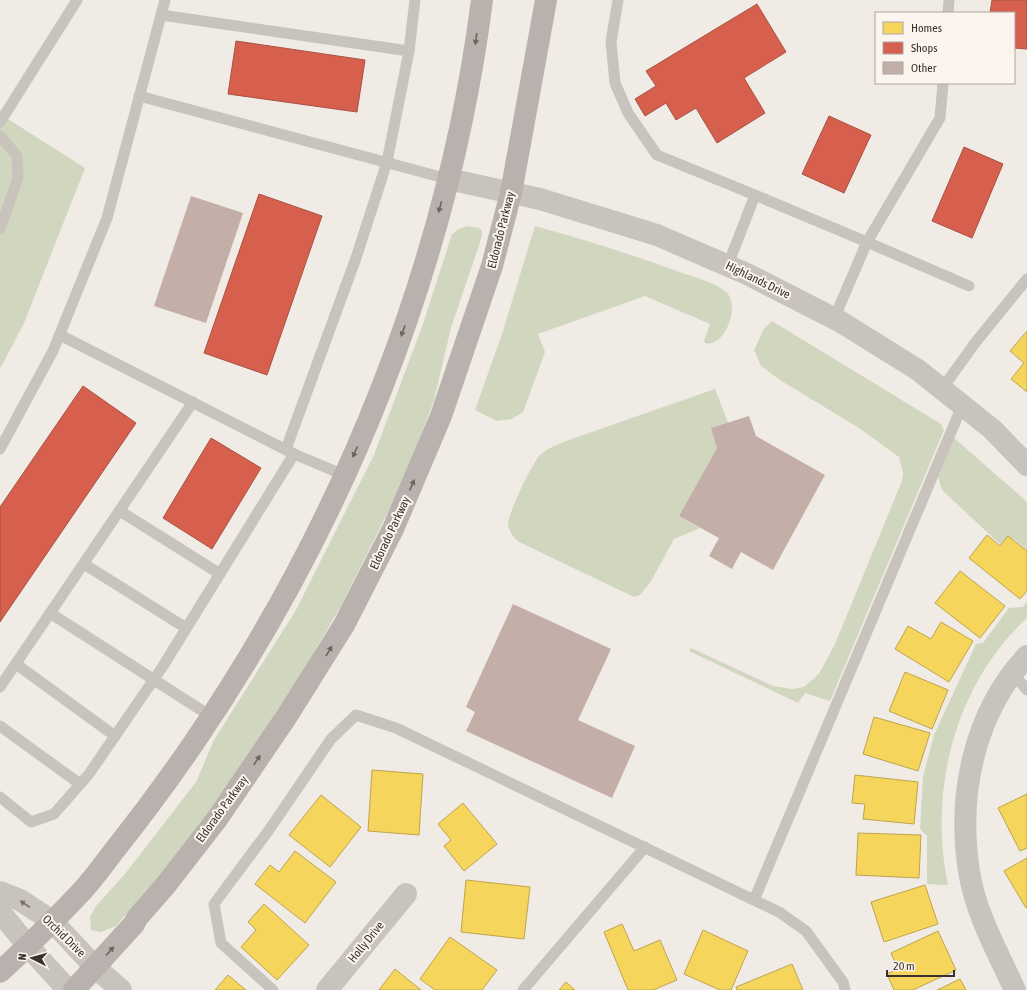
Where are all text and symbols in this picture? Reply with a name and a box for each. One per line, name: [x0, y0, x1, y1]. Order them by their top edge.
legend: [875, 12, 1015, 84]
text: Homes: [911, 21, 942, 35]
one-way arrow: [473, 33, 479, 45]
text: Shops: [911, 41, 937, 55]
text: Other: [911, 61, 937, 75]
street label: Eldorado Parkway: [485, 190, 517, 270]
one-way arrow: [437, 201, 443, 213]
street label: Highlands Drive: [723, 258, 793, 302]
one-way arrow: [399, 325, 405, 337]
one-way arrow: [352, 446, 358, 457]
one-way arrow: [409, 479, 415, 491]
street label: Eldorado Parkway: [367, 494, 413, 572]
one-way arrow: [325, 645, 332, 657]
one-way arrow: [253, 754, 261, 765]
street label: Eldorado Parkway: [193, 773, 251, 845]
one-way arrow: [20, 900, 31, 907]
street label: Orchid Drive: [40, 912, 88, 960]
street label: Holly Drive: [345, 919, 387, 965]
north arrow: [12, 938, 52, 978]
one-way arrow: [105, 946, 114, 956]
scale bar: [887, 952, 954, 978]
text: N: [16, 953, 28, 961]
text: 20 m: [893, 959, 915, 973]

